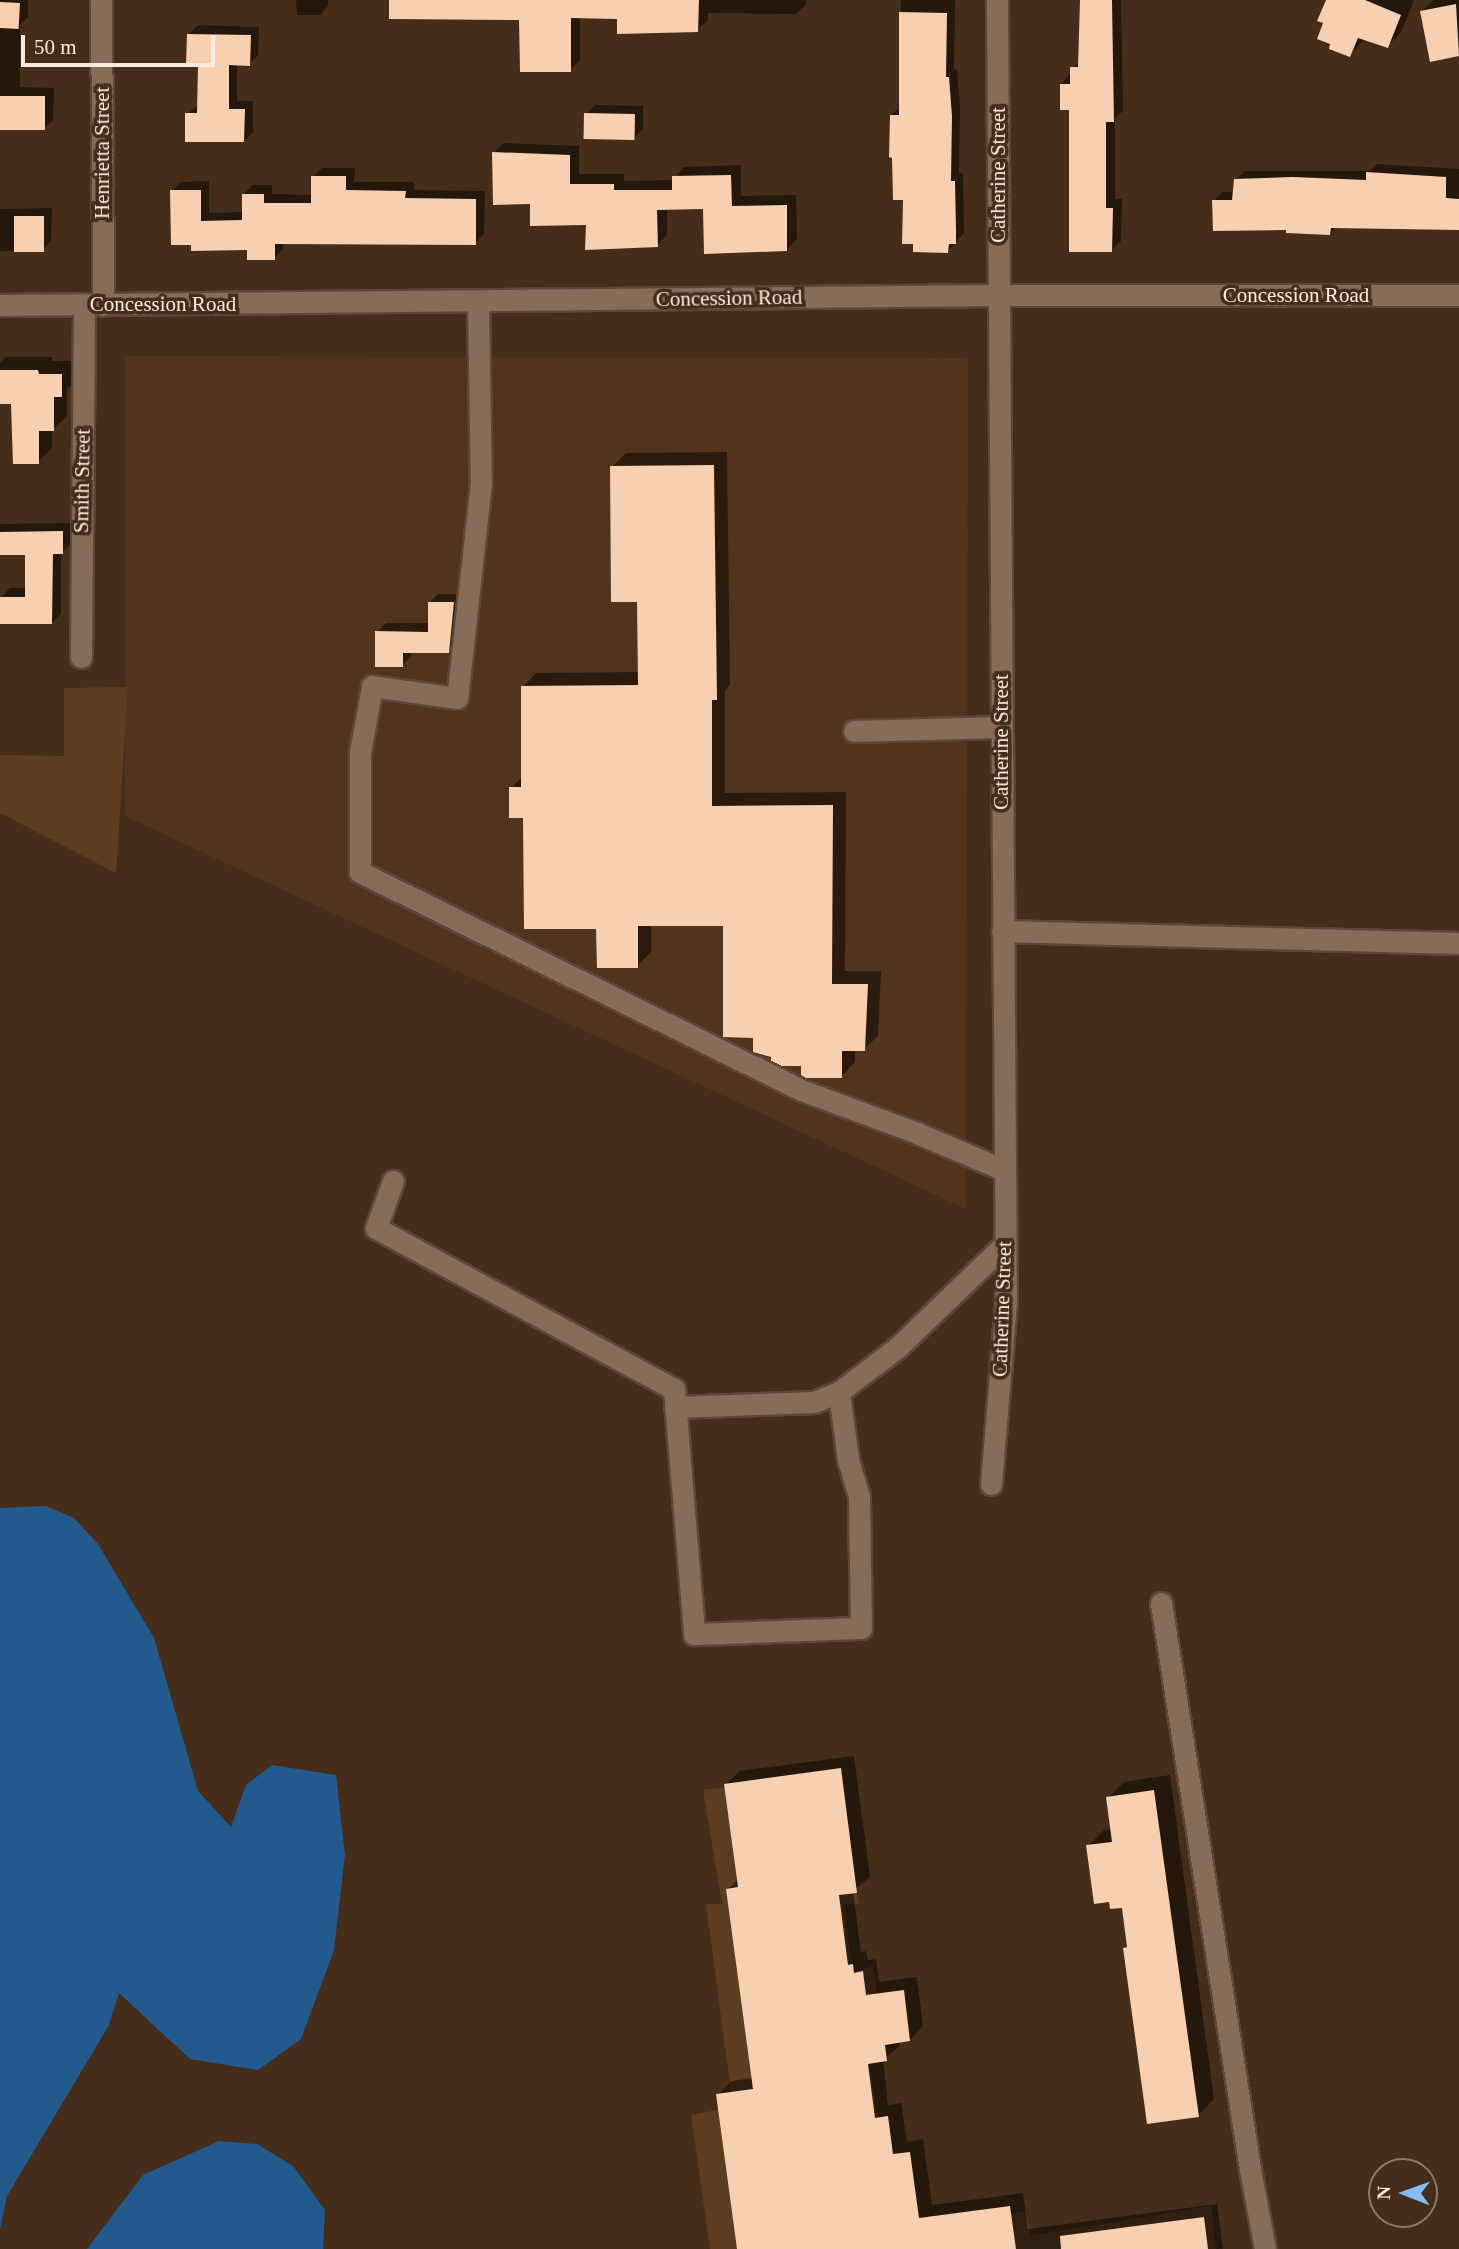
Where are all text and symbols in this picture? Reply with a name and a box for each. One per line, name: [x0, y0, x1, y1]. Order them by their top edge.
scale bar: [24, 21, 219, 65]
text: 50 m: [34, 35, 77, 59]
street label: Henrietta Street: [89, 87, 115, 219]
street label: Catherine Street: [985, 107, 1011, 243]
street label: Concession Road: [1223, 282, 1369, 308]
street label: Concession Road: [656, 284, 802, 312]
street label: Concession Road: [90, 291, 236, 317]
street label: Smith Street: [68, 429, 96, 533]
street label: Catherine Street: [988, 674, 1014, 810]
street label: Catherine Street: [987, 1241, 1017, 1377]
north arrow: [1368, 2158, 1438, 2228]
text: N: [1373, 2186, 1394, 2200]

